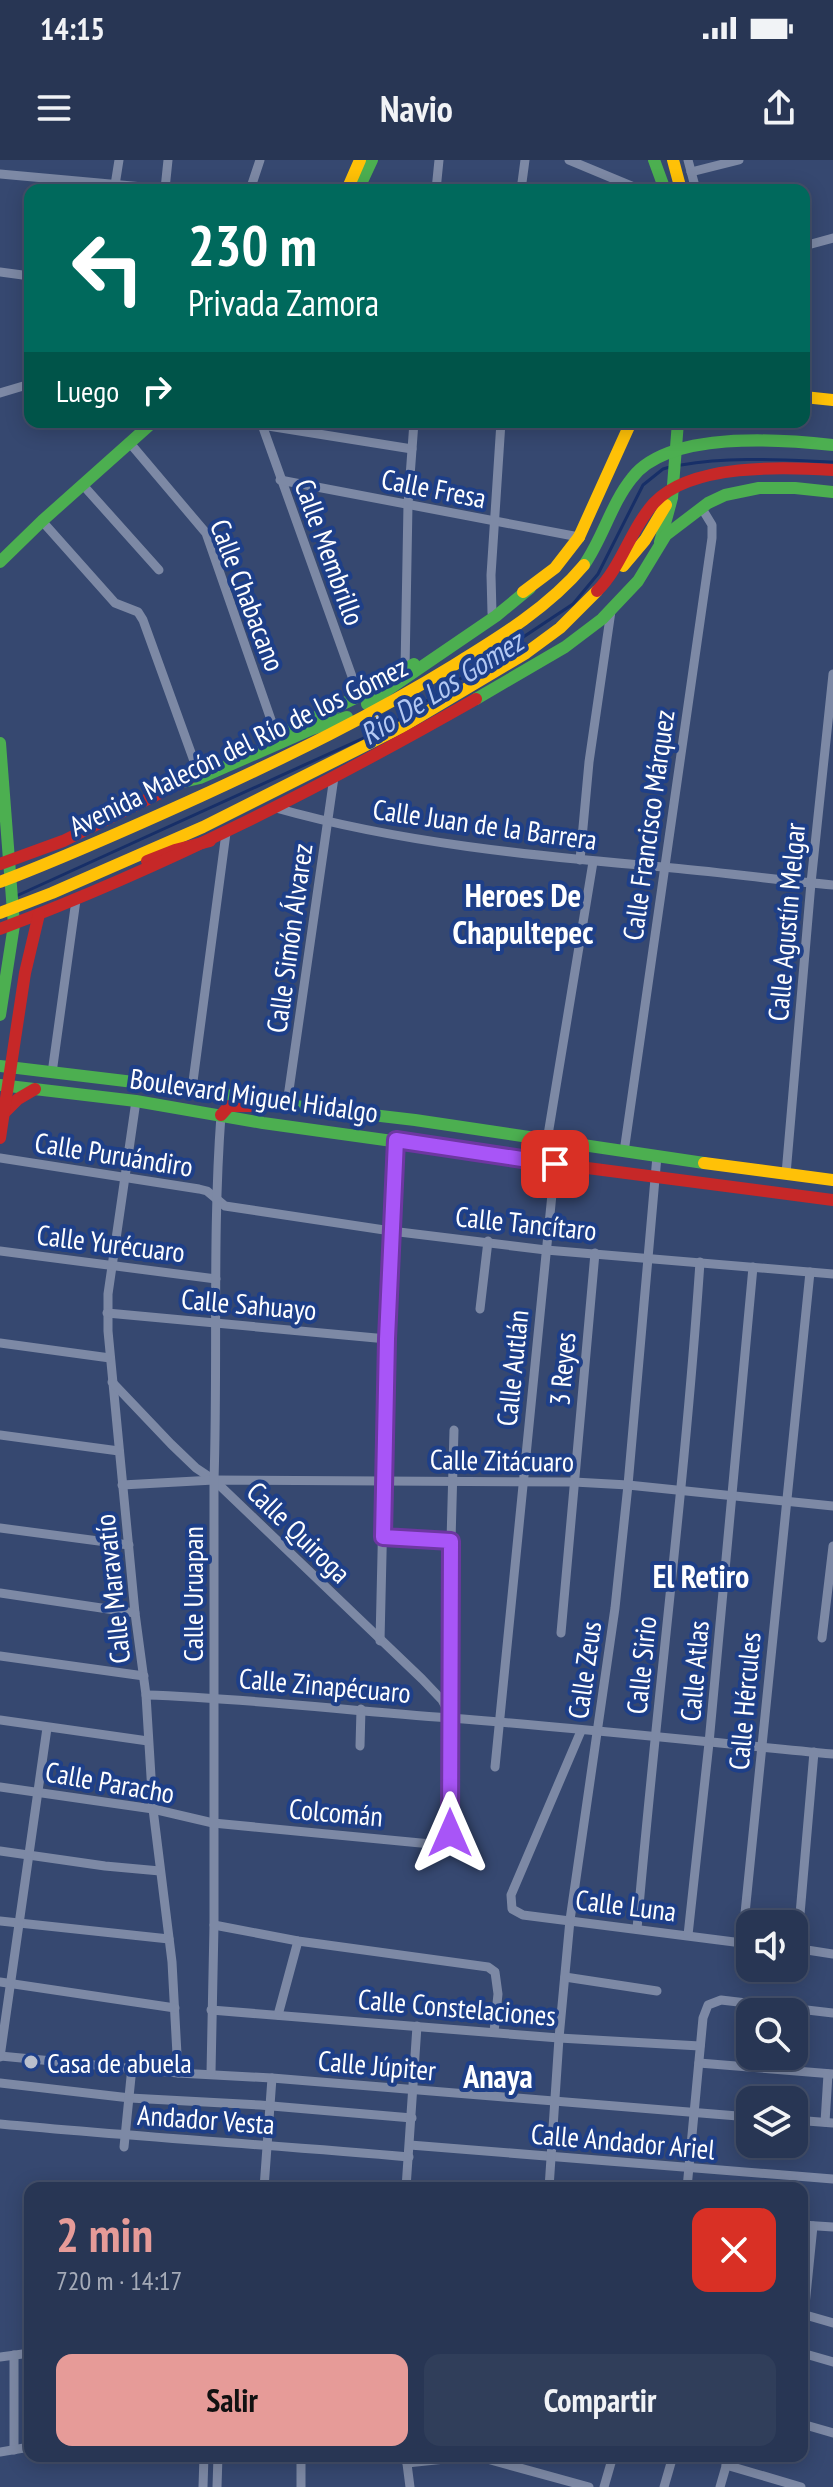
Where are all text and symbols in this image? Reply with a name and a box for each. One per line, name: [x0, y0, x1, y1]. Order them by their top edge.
text: 14:15: [40, 9, 105, 48]
text: Navio: [380, 85, 453, 132]
icon: menu: [32, 86, 76, 130]
icon: share: [757, 86, 801, 130]
text: 230 m: [188, 209, 317, 281]
icon: left: [56, 216, 160, 320]
text: Privada Zamora: [188, 279, 379, 326]
icon: right: [135, 368, 179, 412]
text: Luego: [56, 371, 119, 410]
street label: Calle Fresa: [379, 460, 489, 516]
street label: Calle Membrillo: [286, 474, 374, 630]
street label: Calle Chabacano: [202, 514, 294, 676]
water label: Rio De Los Gomez: [352, 620, 533, 753]
street label: Avenida Malecón del Río de los Gómez: [63, 648, 413, 844]
street label: Calle Francisco Márquez: [614, 707, 682, 943]
street label: Calle Juan de la Barrera: [371, 790, 599, 858]
street label: Calle Agustín Melgar: [759, 821, 813, 1023]
street label: Calle Simón Álvarez: [257, 841, 321, 1035]
district label: Heroes De Chapultepec: [453, 874, 593, 953]
street label: Boulevard Miguel Hidalgo: [128, 1059, 380, 1131]
street label: Calle Puruándiro: [32, 1123, 196, 1185]
pin: [521, 1130, 589, 1198]
icon: arrive: [533, 1142, 577, 1186]
street label: Calle Tancítaro: [454, 1197, 598, 1249]
street label: Calle Yurécuaro: [35, 1216, 187, 1270]
street label: Calle Sahuayo: [180, 1280, 318, 1328]
street label: Calle Autlán: [488, 1308, 536, 1428]
street label: 3 Reyes: [540, 1331, 584, 1407]
street label: Calle Zitácuaro: [430, 1440, 574, 1480]
street label: Calle Quiroga: [239, 1473, 359, 1591]
street label: Calle Maravatío: [86, 1512, 138, 1666]
street label: Calle Uruapan: [174, 1526, 211, 1662]
district label: El Retiro: [653, 1555, 749, 1597]
street label: Calle Sirio: [617, 1614, 665, 1716]
street label: Calle Zeus: [559, 1619, 609, 1721]
street label: Calle Atlas: [671, 1619, 717, 1723]
street label: Calle Hércules: [720, 1631, 768, 1771]
street label: Calle Zinapécuaro: [238, 1659, 412, 1711]
street label: Calle Paracho: [43, 1752, 177, 1812]
street label: Colcomán: [288, 1789, 384, 1835]
position arrow: [408, 1791, 492, 1875]
street label: Calle Luna: [574, 1880, 678, 1930]
map controls: [736, 1910, 808, 2158]
button: sound: [736, 1910, 808, 1982]
street label: Calle Constelaciones: [357, 1980, 557, 2034]
button: search: [736, 1998, 808, 2070]
street label: Calle Júpiter: [317, 2041, 438, 2089]
place label: Casa de abuela: [47, 2044, 192, 2081]
marker: Casa de abuela: [22, 2053, 40, 2071]
district label: Anaya: [462, 2055, 533, 2097]
button: layers: [736, 2086, 808, 2158]
street label: Andador Vesta: [136, 2096, 276, 2142]
street label: Calle Andador Ariel: [530, 2115, 717, 2168]
text: 2 min: [56, 2203, 153, 2265]
button: close: [692, 2208, 776, 2292]
text: 720 m · 14:17: [56, 2264, 182, 2297]
button: Salir: [56, 2354, 408, 2446]
button: Compartir: [424, 2354, 776, 2446]

